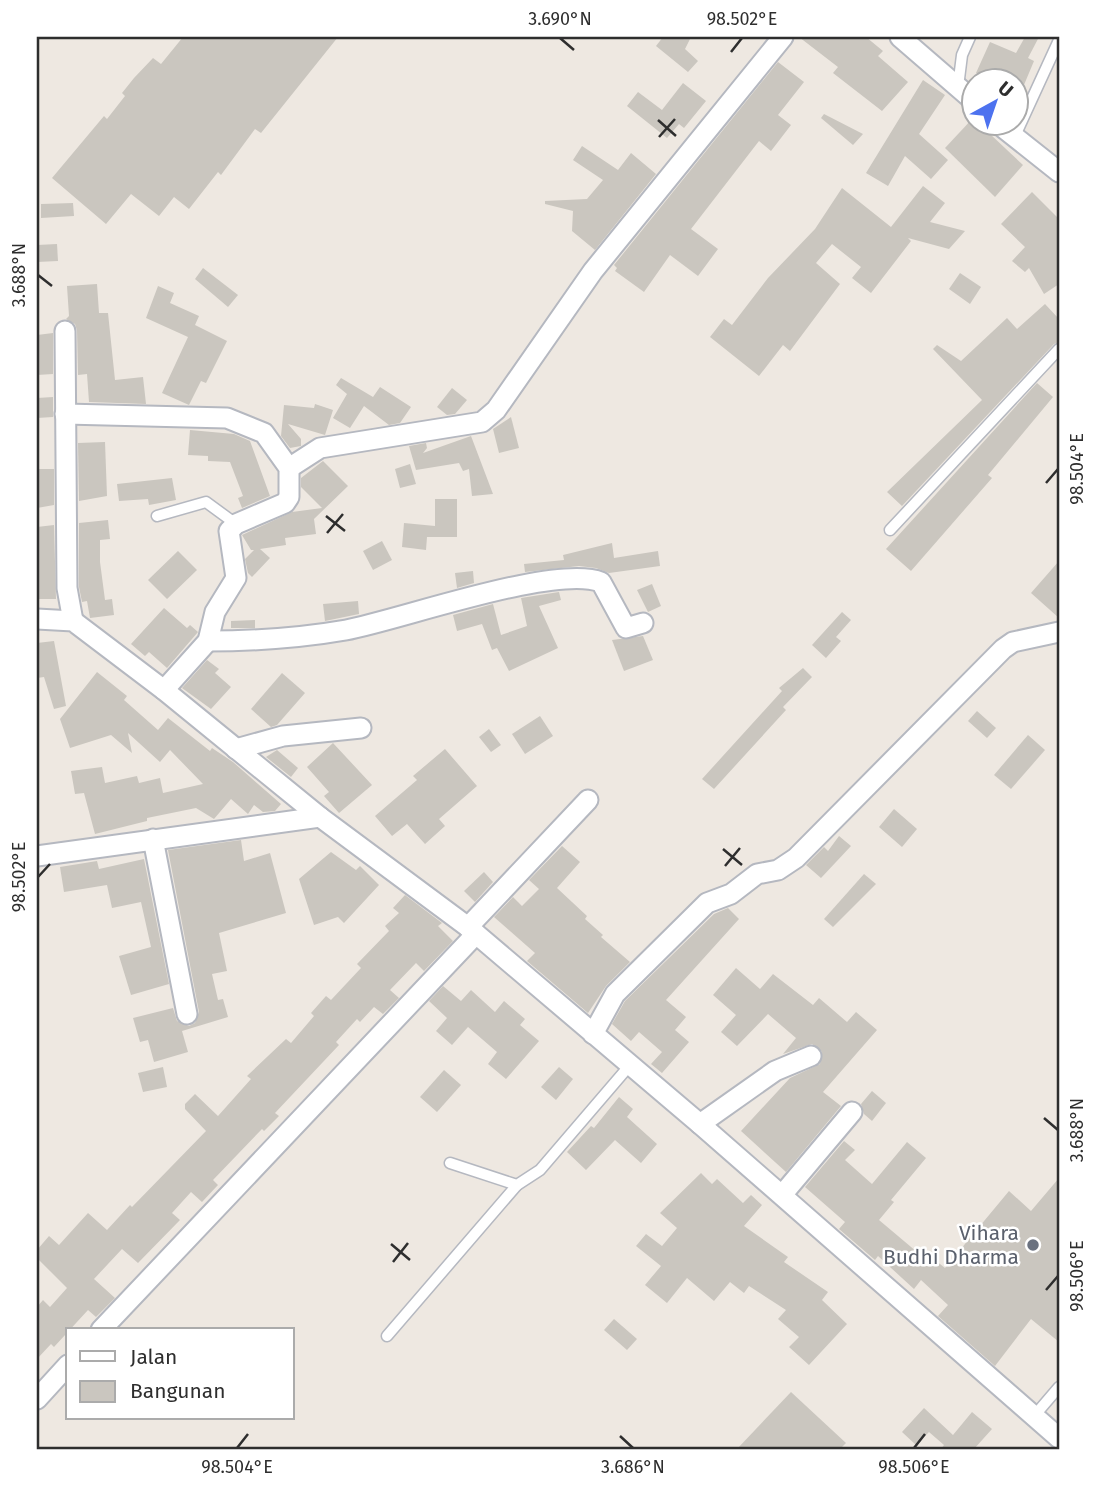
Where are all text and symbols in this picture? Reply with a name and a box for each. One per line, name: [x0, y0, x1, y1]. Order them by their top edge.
text: 3.690°N: [528, 8, 592, 30]
text: 98.502°E: [707, 8, 777, 30]
north arrow: [960, 66, 1030, 136]
text: U: [993, 77, 1018, 102]
text: 3.688°N: [8, 243, 30, 307]
text: 98.504°E: [1066, 433, 1088, 505]
text: 98.502°E: [8, 842, 30, 912]
text: 3.688°N: [1066, 1098, 1088, 1162]
place label: Vihara Budhi Dharma: [883, 1220, 1019, 1270]
marker: Vihara Budhi Dharma: [1025, 1237, 1041, 1253]
text: 98.506°E: [1066, 1240, 1088, 1312]
legend: [66, 1328, 294, 1420]
text: Jalan: [130, 1344, 177, 1370]
text: Bangunan: [130, 1378, 225, 1404]
text: 98.504°E: [201, 1456, 273, 1478]
text: 3.686°N: [601, 1456, 665, 1478]
text: 98.506°E: [878, 1456, 950, 1478]

